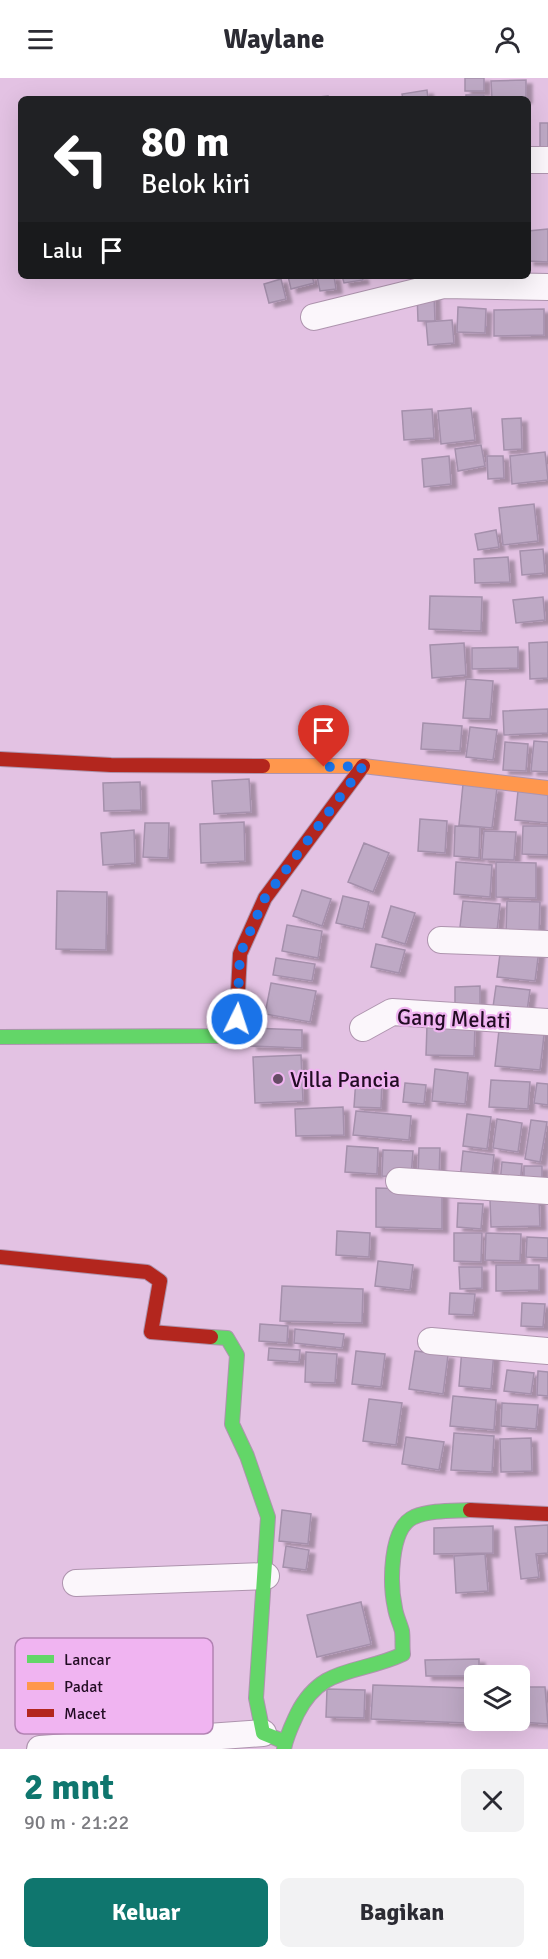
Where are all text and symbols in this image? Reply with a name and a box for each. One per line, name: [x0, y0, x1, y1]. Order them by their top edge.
icon: menu: [24, 23, 57, 56]
text: Waylane: [223, 23, 325, 56]
icon: person: [491, 23, 524, 56]
text: 80 m: [141, 117, 230, 168]
icon: left: [42, 120, 120, 198]
text: Belok kiri: [141, 168, 250, 201]
icon: arrive: [95, 234, 128, 267]
text: Lalu: [42, 237, 83, 264]
pin: [298, 705, 349, 767]
icon: arrive: [307, 714, 340, 747]
position arrow: [205, 987, 269, 1051]
street label: Gang Melati: [397, 1003, 511, 1034]
place label: Villa Pancia: [290, 1066, 400, 1093]
marker: Villa Pancia: [271, 1072, 285, 1086]
legend: [15, 1638, 213, 1734]
text: Lancar: [64, 1650, 111, 1670]
map controls: [464, 1665, 530, 1731]
button: layers: [464, 1665, 530, 1731]
text: Padat: [64, 1677, 103, 1697]
text: Macet: [64, 1704, 106, 1724]
text: 2 mnt: [24, 1765, 114, 1810]
button: close: [461, 1769, 524, 1832]
text: 90 m · 21:22: [24, 1810, 129, 1835]
button: Keluar: [24, 1878, 268, 1947]
button: Bagikan: [280, 1878, 524, 1947]

